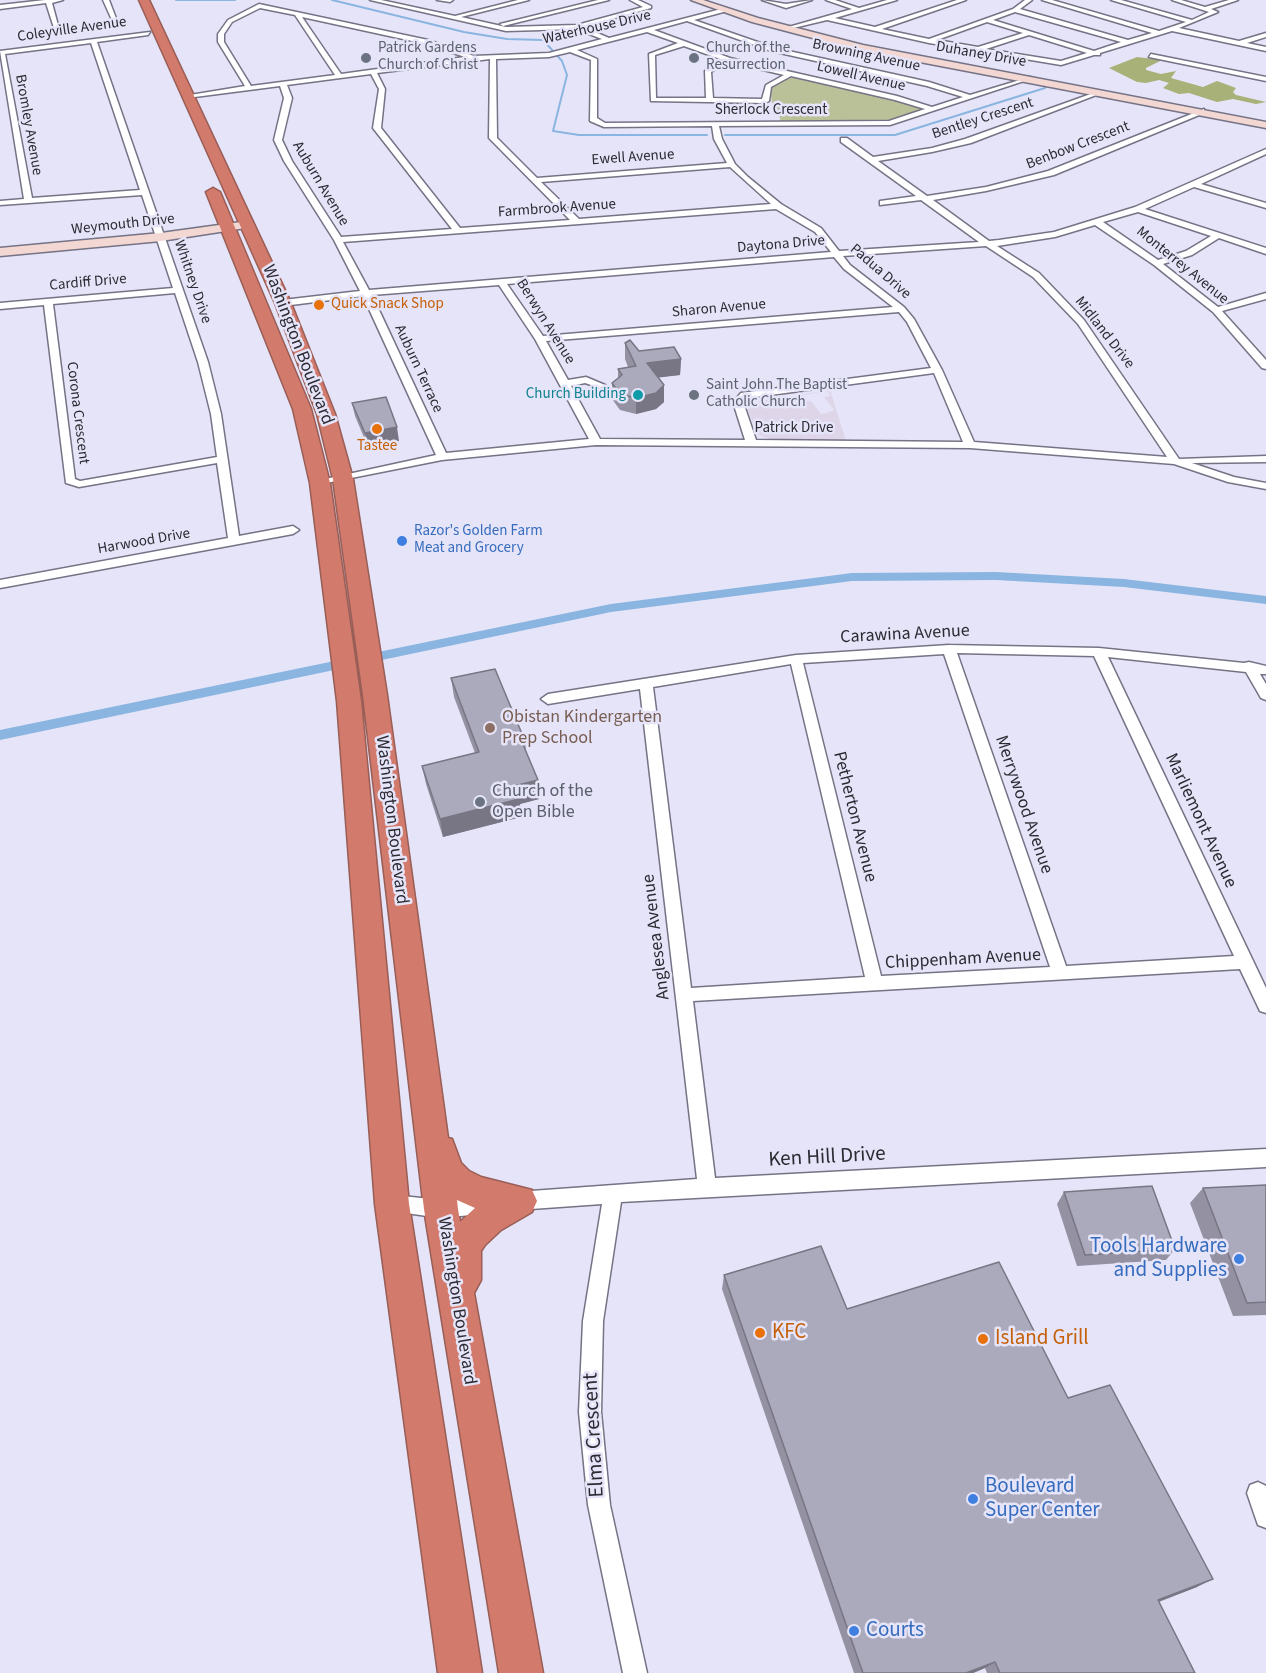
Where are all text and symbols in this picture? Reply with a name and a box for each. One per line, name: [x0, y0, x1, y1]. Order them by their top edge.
street label: Waterhouse Drive: [541, 7, 653, 49]
street label: Coleyville Avenue: [16, 13, 128, 47]
street label: Browning Avenue: [811, 36, 921, 76]
street label: Duhaney Drive: [934, 38, 1028, 72]
place label: Patrick Gardens Church of Christ: [378, 40, 478, 75]
place label: Church of the Resurrection: [706, 40, 790, 75]
marker: Patrick Gardens Church of Christ: [359, 51, 373, 65]
marker: Church of the Resurrection: [687, 51, 701, 65]
street label: Lowell Avenue: [815, 58, 907, 96]
street label: Bromley Avenue: [10, 73, 46, 177]
street label: Bentley Crescent: [930, 94, 1036, 144]
street label: Sherlock Crescent: [715, 102, 827, 120]
street label: Benbow Crescent: [1024, 118, 1132, 174]
street label: Auburn Avenue: [288, 139, 352, 229]
street label: Ewell Avenue: [591, 146, 675, 170]
street label: Farmbrook Avenue: [497, 196, 617, 222]
street label: Weymouth Drive: [70, 211, 176, 239]
street label: Monterrey Avenue: [1132, 223, 1232, 309]
street label: Daytona Drive: [736, 232, 826, 258]
street label: Whitney Drive: [169, 238, 215, 326]
street label: Padua Drive: [846, 241, 914, 303]
street label: Washington Boulevard: [257, 262, 337, 428]
street label: Cardiff Drive: [49, 271, 127, 295]
street label: Berwyn Avenue: [512, 276, 578, 368]
street label: Midland Drive: [1070, 293, 1138, 373]
place label: Quick Snack Shop: [331, 296, 444, 314]
street label: Sharon Avenue: [671, 296, 767, 322]
marker: Quick Snack Shop: [312, 298, 326, 312]
street label: Auburn Terrace: [390, 322, 446, 416]
street label: Corona Crescent: [62, 361, 92, 465]
place label: Saint John The Baptist Catholic Church: [706, 377, 847, 412]
place label: Church Building: [526, 386, 626, 404]
marker: Church Building: [631, 388, 645, 402]
marker: Saint John The Baptist Catholic Church: [687, 388, 701, 402]
street label: Patrick Drive: [755, 420, 833, 438]
marker: Tastee: [370, 422, 384, 436]
place label: Tastee: [357, 438, 397, 456]
place label: Razor's Golden Farm Meat and Grocery: [414, 523, 543, 558]
street label: Harwood Drive: [96, 525, 192, 559]
marker: Razor's Golden Farm Meat and Grocery: [395, 534, 409, 548]
street label: Carawina Avenue: [840, 621, 970, 649]
place label: Obistan Kindergarten Prep School: [502, 707, 662, 750]
marker: Obistan Kindergarten Prep School: [483, 721, 497, 735]
street label: Merrywood Avenue: [989, 733, 1057, 877]
street label: Washington Boulevard: [370, 735, 412, 905]
street label: Petherton Avenue: [827, 749, 881, 885]
street label: Marliemont Avenue: [1159, 750, 1241, 892]
place label: Church of the Open Bible: [492, 781, 593, 824]
marker: Church of the Open Bible: [473, 795, 487, 809]
street label: Anglesea Avenue: [639, 873, 675, 1001]
street label: Chippenham Avenue: [884, 945, 1042, 975]
street label: Ken Hill Drive: [768, 1142, 886, 1174]
street label: Washington Boulevard: [432, 1216, 480, 1386]
place label: Tools Hardware and Supplies: [1090, 1234, 1227, 1284]
marker: Tools Hardware and Supplies: [1232, 1252, 1246, 1266]
place label: KFC: [772, 1320, 806, 1346]
marker: KFC: [753, 1326, 767, 1340]
place label: Island Grill: [995, 1326, 1089, 1352]
marker: Island Grill: [976, 1332, 990, 1346]
street label: Elma Crescent: [579, 1372, 611, 1498]
place label: Boulevard Super Center: [985, 1474, 1100, 1524]
marker: Boulevard Super Center: [966, 1492, 980, 1506]
place label: Courts: [866, 1618, 924, 1644]
marker: Courts: [847, 1624, 861, 1638]

